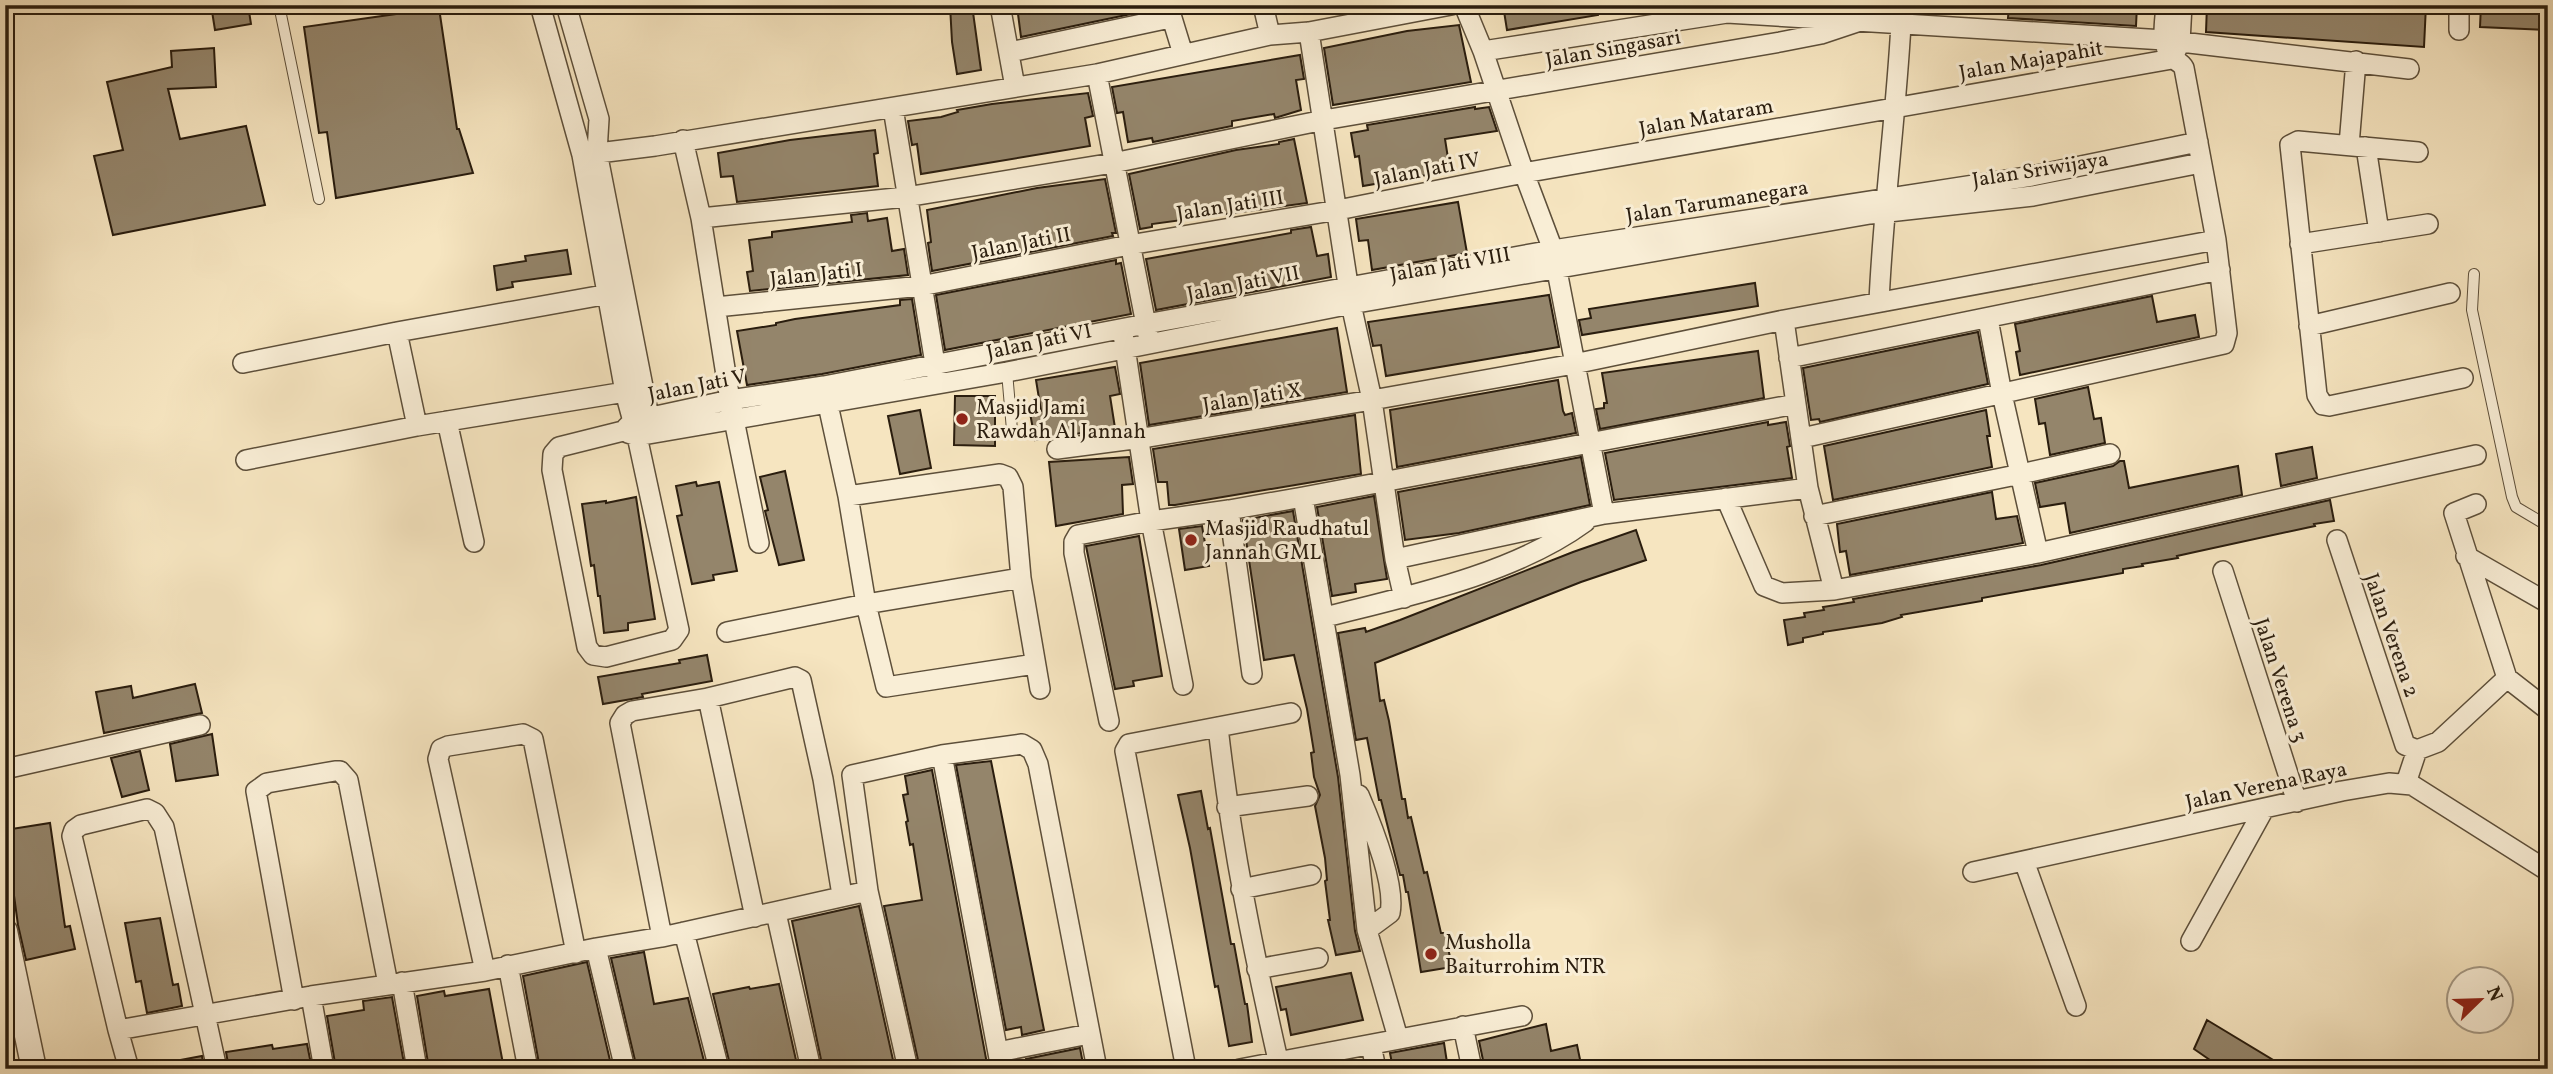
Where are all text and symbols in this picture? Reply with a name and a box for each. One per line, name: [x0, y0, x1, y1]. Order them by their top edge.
street label: Jalan Singasari: [1543, 23, 1683, 76]
street label: Jalan Majapahit: [1957, 35, 2106, 88]
street label: Jalan Mataram: [1637, 92, 1776, 145]
street label: Jalan Sriwijaya: [1970, 145, 2110, 196]
street label: Jalan Jati IV: [1372, 146, 1483, 195]
street label: Jalan Tarumanegara: [1624, 174, 1811, 231]
street label: Jalan Jati III: [1175, 184, 1286, 229]
street label: Jalan Jati II: [969, 221, 1073, 268]
street label: Jalan Jati VIII: [1388, 241, 1513, 290]
street label: Jalan Jati I: [768, 256, 864, 295]
street label: Jalan Jati VII: [1184, 259, 1302, 310]
street label: Jalan Jati VI: [984, 317, 1095, 368]
street label: Jalan Jati V: [646, 363, 749, 410]
street label: Jalan Jati X: [1201, 376, 1304, 421]
place label: Masjid Jami Rawdah Al Jannah: [976, 394, 1146, 447]
marker: Masjid Jami Rawdah Al Jannah: [954, 411, 970, 427]
place label: Masjid Raudhatul Jannah GML: [1205, 515, 1369, 568]
marker: Masjid Raudhatul Jannah GML: [1183, 532, 1199, 548]
street label: Jalan Verena 2: [2356, 569, 2425, 702]
street label: Jalan Verena 3: [2246, 614, 2313, 746]
street label: Jalan Verena Raya: [2183, 755, 2350, 818]
place label: Musholla Baiturrohim NTR: [1445, 929, 1606, 982]
marker: Musholla Baiturrohim NTR: [1423, 946, 1439, 962]
north arrow: [2444, 965, 2514, 1036]
text: N: [2479, 983, 2509, 1006]

